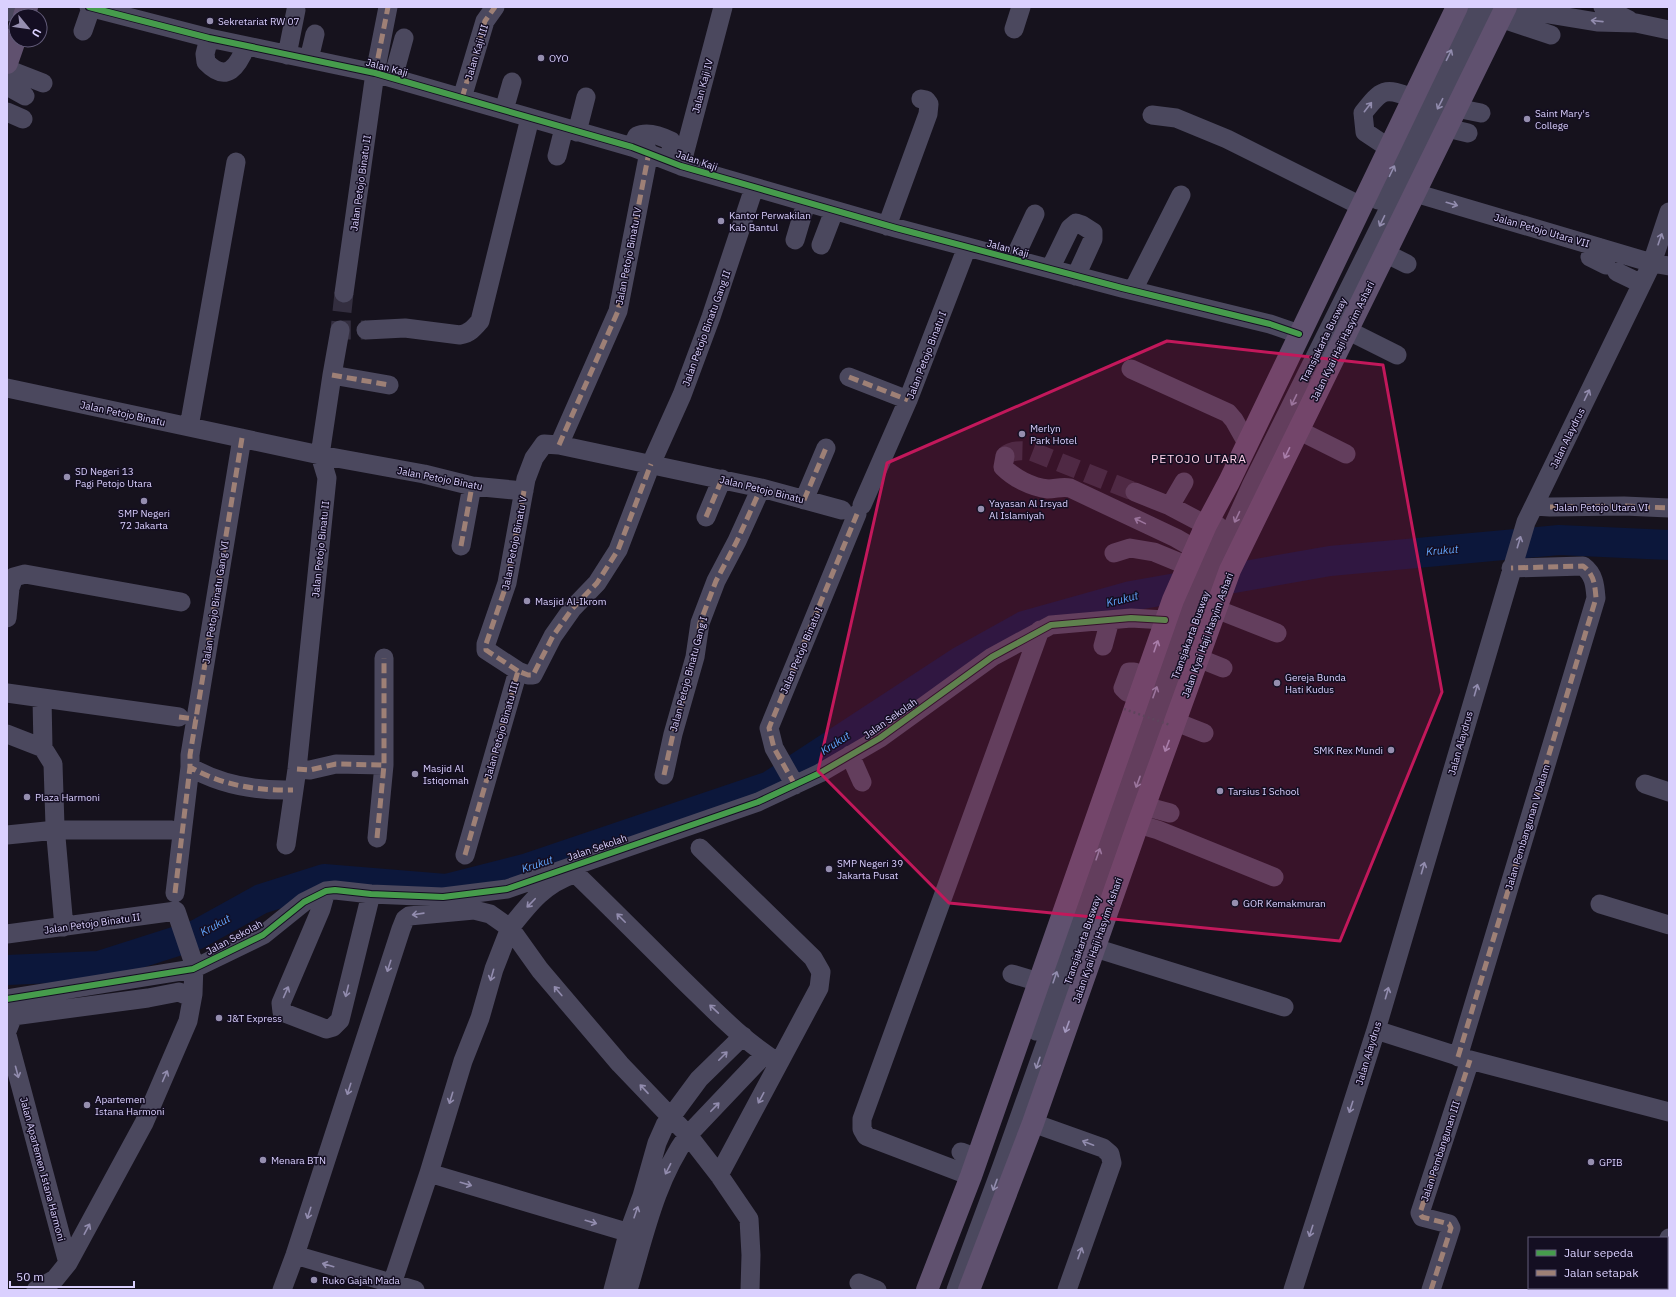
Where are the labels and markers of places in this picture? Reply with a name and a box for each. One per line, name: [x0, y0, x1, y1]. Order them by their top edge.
place label: Sekretariat RW 07: [218, 15, 300, 28]
marker: Sekretariat RW 07: [205, 16, 215, 26]
place label: OYO: [549, 52, 569, 65]
marker: OYO: [536, 53, 546, 63]
place label: Saint Mary's College: [1535, 107, 1590, 132]
marker: Saint Mary's College: [1522, 114, 1532, 124]
place label: Kantor Perwakilan Kab Bantul: [729, 209, 811, 234]
marker: Kantor Perwakilan Kab Bantul: [716, 216, 726, 226]
place label: Merlyn Park Hotel: [1030, 422, 1077, 447]
marker: Merlyn Park Hotel: [1017, 429, 1027, 439]
place label: SD Negeri 13 Pagi Petojo Utara: [75, 465, 153, 490]
marker: SD Negeri 13 Pagi Petojo Utara: [62, 472, 72, 482]
marker: SMP Negeri 72 Jakarta: [139, 496, 149, 506]
place label: Yayasan Al Irsyad Al Islamiyah: [989, 497, 1068, 522]
marker: Yayasan Al Irsyad Al Islamiyah: [976, 504, 986, 514]
place label: SMP Negeri 72 Jakarta: [118, 507, 170, 532]
place label: Masjid Al-Ikrom: [535, 595, 606, 608]
marker: Masjid Al-Ikrom: [522, 596, 532, 606]
place label: Gereja Bunda Hati Kudus: [1285, 671, 1346, 696]
marker: Gereja Bunda Hati Kudus: [1272, 678, 1282, 688]
place label: SMK Rex Mundi: [1314, 744, 1383, 757]
marker: SMK Rex Mundi: [1386, 745, 1396, 755]
place label: Masjid Al Istiqomah: [423, 762, 469, 787]
marker: Masjid Al Istiqomah: [410, 769, 420, 779]
place label: Tarsius I School: [1228, 785, 1299, 798]
marker: Tarsius I School: [1215, 786, 1225, 796]
place label: Plaza Harmoni: [35, 791, 100, 804]
marker: Plaza Harmoni: [22, 792, 32, 802]
place label: SMP Negeri 39 Jakarta Pusat: [837, 857, 903, 882]
marker: SMP Negeri 39 Jakarta Pusat: [824, 864, 834, 874]
place label: GOR Kemakmuran: [1243, 897, 1326, 910]
marker: GOR Kemakmuran: [1230, 898, 1240, 908]
place label: J&T Express: [227, 1012, 282, 1025]
marker: J&T Express: [214, 1013, 224, 1023]
place label: Apartemen Istana Harmoni: [95, 1093, 165, 1118]
marker: Apartemen Istana Harmoni: [82, 1100, 92, 1110]
place label: Menara BTN: [271, 1154, 326, 1167]
marker: Menara BTN: [258, 1155, 268, 1165]
place label: GPIB: [1599, 1156, 1623, 1169]
marker: GPIB: [1586, 1157, 1596, 1167]
place label: Ruko Gajah Mada: [322, 1274, 401, 1287]
marker: Ruko Gajah Mada: [309, 1275, 319, 1285]

